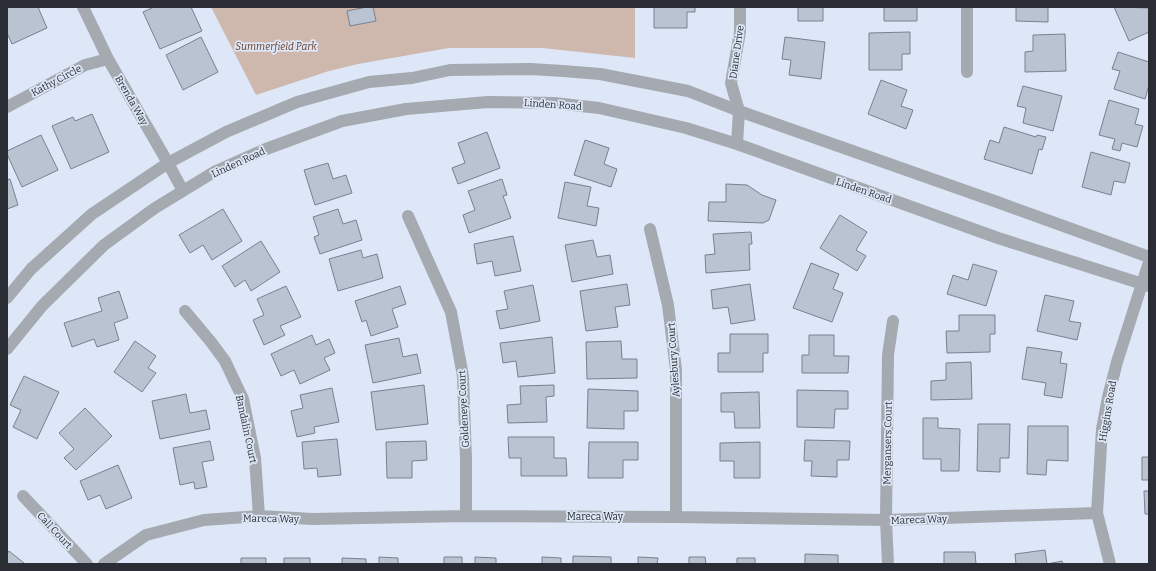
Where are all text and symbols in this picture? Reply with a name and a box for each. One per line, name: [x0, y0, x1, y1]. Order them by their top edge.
street label: Diane Drive: [727, 25, 747, 80]
park label: Summerfield Park: [235, 41, 317, 53]
street label: Kathy Circle: [29, 63, 84, 99]
street label: Brenda Way: [112, 74, 151, 128]
street label: Linden Road: [524, 97, 582, 113]
street label: Linden Road: [210, 145, 267, 181]
street label: Linden Road: [834, 176, 893, 206]
street label: Aylesbury Court: [665, 322, 683, 398]
street label: Goldeneye Court: [456, 369, 472, 448]
street label: Higgins Road: [1097, 380, 1119, 443]
street label: Bandalin Court: [233, 394, 259, 465]
street label: Mergansers Court: [881, 401, 895, 485]
street label: Call Court: [34, 510, 74, 552]
street label: Mareca Way: [567, 511, 624, 523]
street label: Mareca Way: [243, 513, 300, 526]
street label: Mareca Way: [891, 513, 948, 527]

